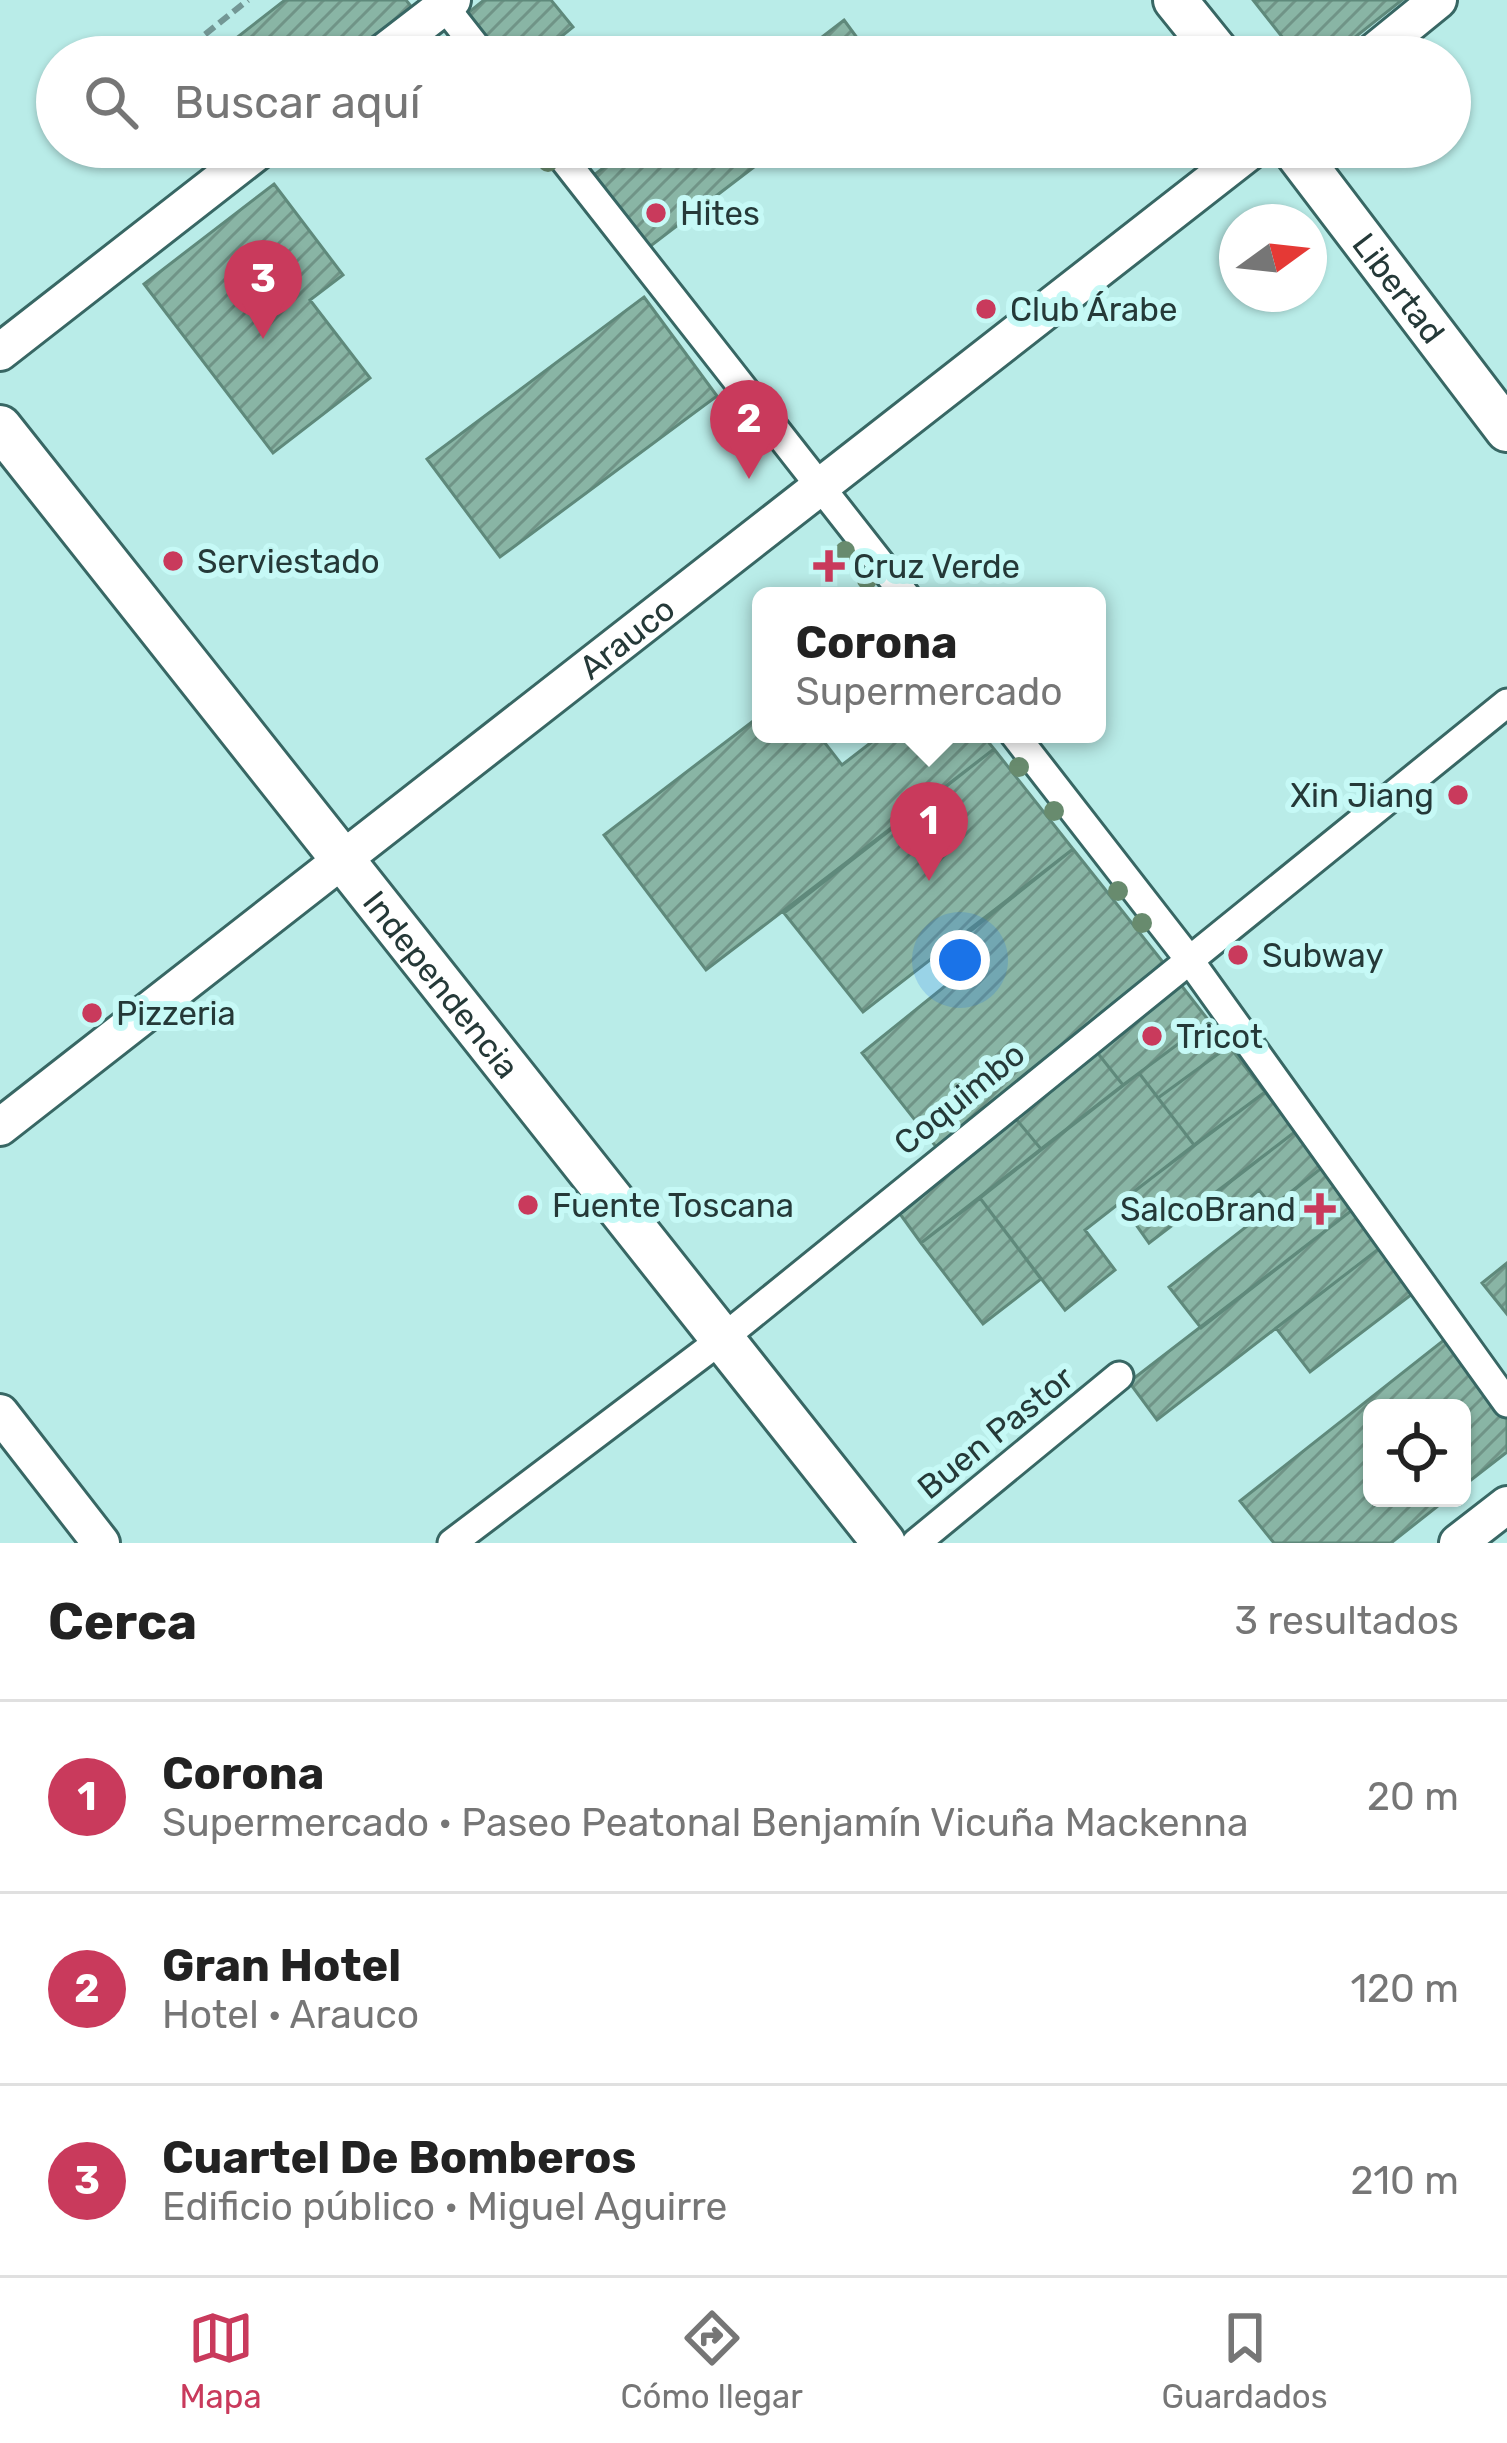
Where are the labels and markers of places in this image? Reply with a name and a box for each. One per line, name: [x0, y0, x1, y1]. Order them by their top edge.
place label: Hites: [680, 194, 760, 233]
marker: Hites: [643, 200, 669, 226]
pin: 3: [224, 240, 302, 339]
place label: Club Árabe: [1010, 290, 1177, 329]
marker: Club Árabe: [973, 296, 999, 322]
pin: 2: [710, 380, 788, 479]
place label: Serviestado: [197, 542, 380, 581]
place label: Cruz Verde: [853, 547, 1020, 586]
marker: Serviestado: [160, 548, 186, 574]
marker: Cruz Verde: [816, 553, 842, 579]
place label: Xin Jiang: [1290, 776, 1434, 815]
pin: 1: [890, 782, 968, 881]
marker: Xin Jiang: [1445, 782, 1471, 808]
place label: Subway: [1262, 936, 1384, 975]
marker: Subway: [1225, 942, 1251, 968]
place label: Pizzeria: [116, 994, 236, 1033]
marker: Pizzeria: [79, 1000, 105, 1026]
place label: Tricot: [1176, 1017, 1263, 1056]
marker: Tricot: [1139, 1023, 1165, 1049]
place label: Fuente Toscana: [552, 1186, 794, 1225]
place label: SalcoBrand: [1120, 1190, 1296, 1229]
marker: Fuente Toscana: [515, 1192, 541, 1218]
marker: SalcoBrand: [1307, 1196, 1333, 1222]

